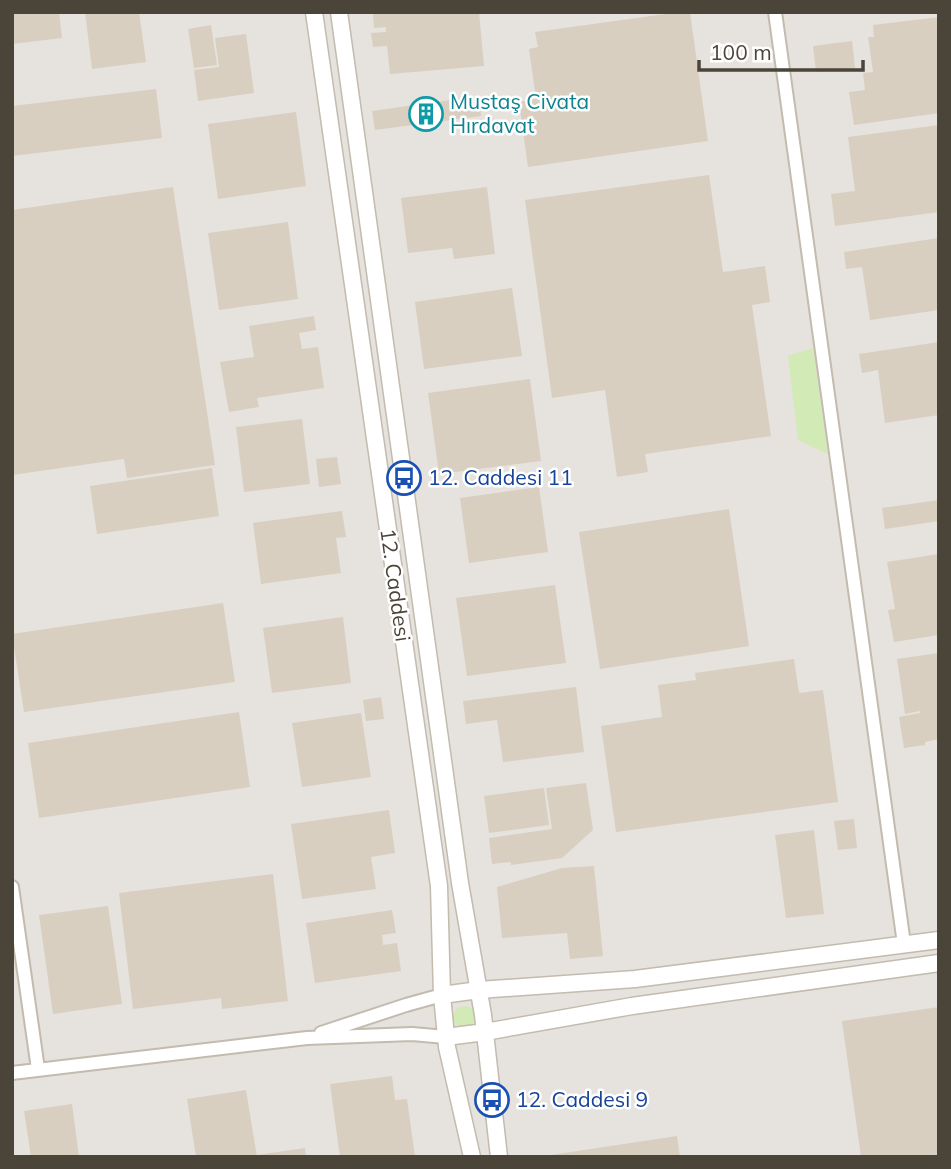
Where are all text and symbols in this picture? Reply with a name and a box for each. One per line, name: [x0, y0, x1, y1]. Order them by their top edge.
scale bar: [699, 28, 864, 72]
text: 100 m: [710, 39, 772, 65]
place label: Mustaş Civata Hırdavat: [450, 88, 589, 138]
building icon: Mustaş Civata Hırdavat: [407, 95, 445, 133]
bus stop icon: 12. Caddesi 11: [385, 459, 423, 497]
place label: 12. Caddesi 11: [428, 464, 573, 490]
street label: 12. Caddesi: [375, 527, 417, 643]
bus stop icon: 12. Caddesi 9: [473, 1081, 511, 1119]
place label: 12. Caddesi 9: [516, 1086, 648, 1112]

